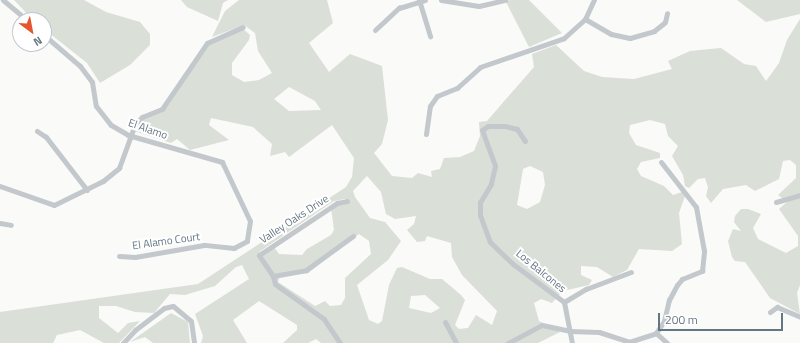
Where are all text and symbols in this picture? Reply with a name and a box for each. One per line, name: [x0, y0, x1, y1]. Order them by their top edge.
north arrow: [12, 12, 52, 52]
text: N: [30, 33, 45, 50]
street label: El Alamo: [127, 116, 169, 142]
street label: Valley Oaks Drive: [257, 192, 331, 246]
street label: El Alamo Court: [131, 230, 201, 252]
street label: Los Balcones: [513, 247, 569, 295]
scale bar: [660, 305, 785, 331]
text: 200 m: [665, 310, 698, 329]

